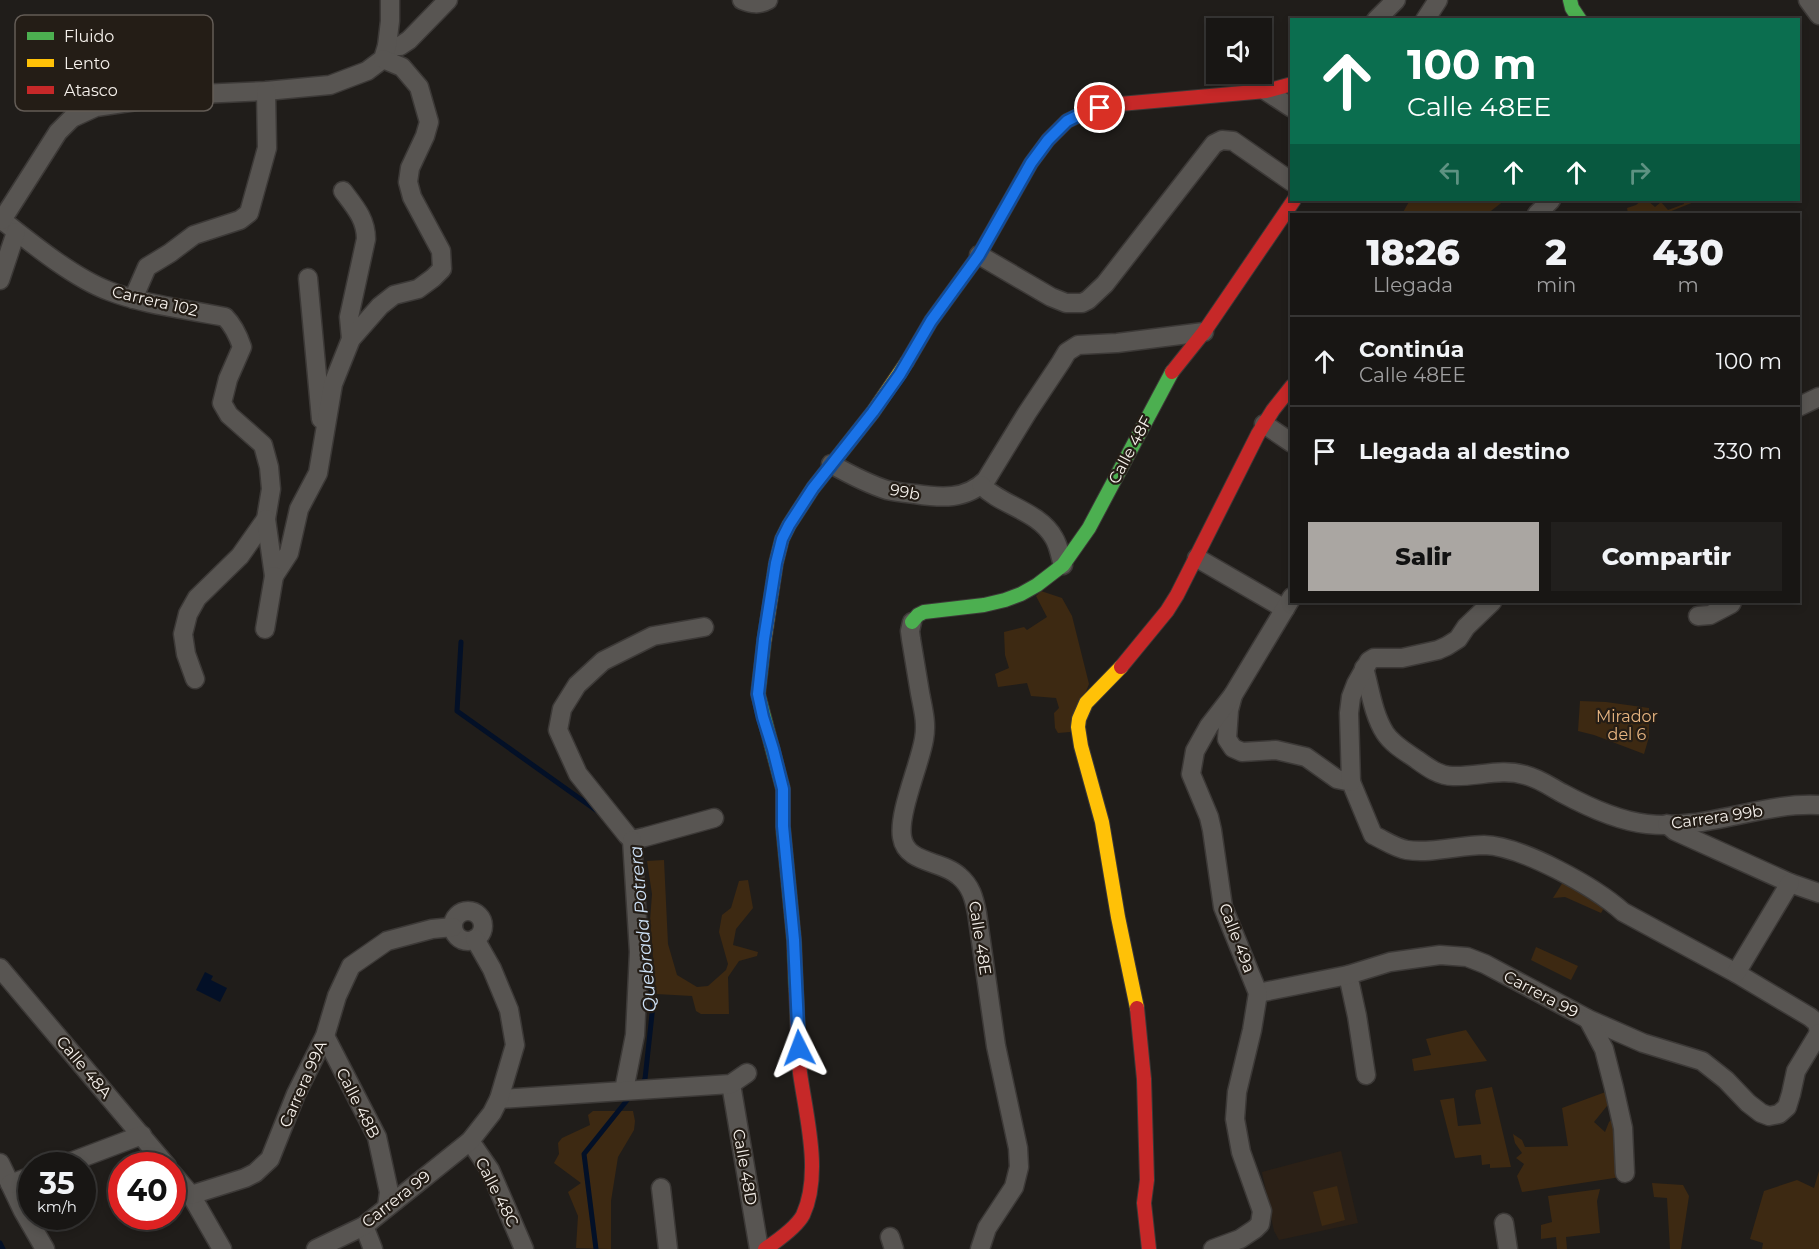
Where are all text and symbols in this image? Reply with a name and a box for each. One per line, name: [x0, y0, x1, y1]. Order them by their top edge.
legend: [15, 15, 213, 111]
map controls: [1206, 18, 1272, 84]
button: sound: [1206, 18, 1272, 84]
text: Fluido: [64, 27, 114, 46]
text: 100 m: [1407, 38, 1536, 90]
icon: ahead: [1308, 42, 1386, 120]
text: Lento: [64, 54, 110, 73]
text: Atasco: [64, 81, 118, 100]
pin: [1074, 82, 1125, 133]
text: Calle 48EE: [1407, 90, 1551, 123]
icon: arrive: [1083, 91, 1116, 124]
icon: left: [1434, 156, 1467, 189]
icon: ahead: [1497, 156, 1530, 189]
icon: ahead: [1560, 156, 1593, 189]
icon: right: [1623, 156, 1656, 189]
text: 18:26: [1366, 230, 1460, 274]
text: 2: [1545, 230, 1567, 274]
text: 430: [1652, 230, 1724, 274]
text: Llegada: [1373, 273, 1453, 297]
text: min: [1536, 273, 1576, 297]
text: m: [1677, 273, 1699, 297]
street label: Carrera 102: [110, 282, 200, 320]
text: Continúa: [1359, 336, 1464, 363]
icon: ahead: [1308, 345, 1341, 378]
text: 100 m: [1716, 348, 1782, 375]
text: Calle 48EE: [1359, 363, 1466, 387]
street label: Calle 48F: [1104, 413, 1156, 487]
icon: arrive: [1308, 435, 1341, 468]
text: Llegada al destino: [1359, 438, 1570, 465]
text: 330 m: [1714, 438, 1782, 465]
street label: 99b: [888, 480, 922, 504]
button: Salir: [1308, 522, 1539, 591]
button: Compartir: [1551, 522, 1782, 591]
park label: Mirador del 6: [1596, 707, 1658, 744]
street label: Carrera 99b: [1670, 801, 1764, 833]
water label: Quebrada Potrera: [625, 845, 661, 1013]
street label: Calle 48E: [965, 900, 995, 976]
street label: Calle 49a: [1215, 901, 1259, 975]
street label: Carrera 99: [1500, 966, 1582, 1022]
position arrow: [767, 1016, 831, 1080]
street label: Calle 48A: [52, 1032, 116, 1102]
street label: Carrera 99A: [275, 1037, 331, 1130]
street label: Calle 48B: [332, 1065, 384, 1141]
street label: Calle 48D: [729, 1127, 761, 1207]
speed limit sign: 40: [108, 1152, 186, 1230]
street label: Calle 48C: [471, 1154, 523, 1230]
text: 35: [39, 1165, 75, 1202]
street label: Carrera 99: [358, 1166, 434, 1232]
text: km/h: [37, 1197, 77, 1216]

